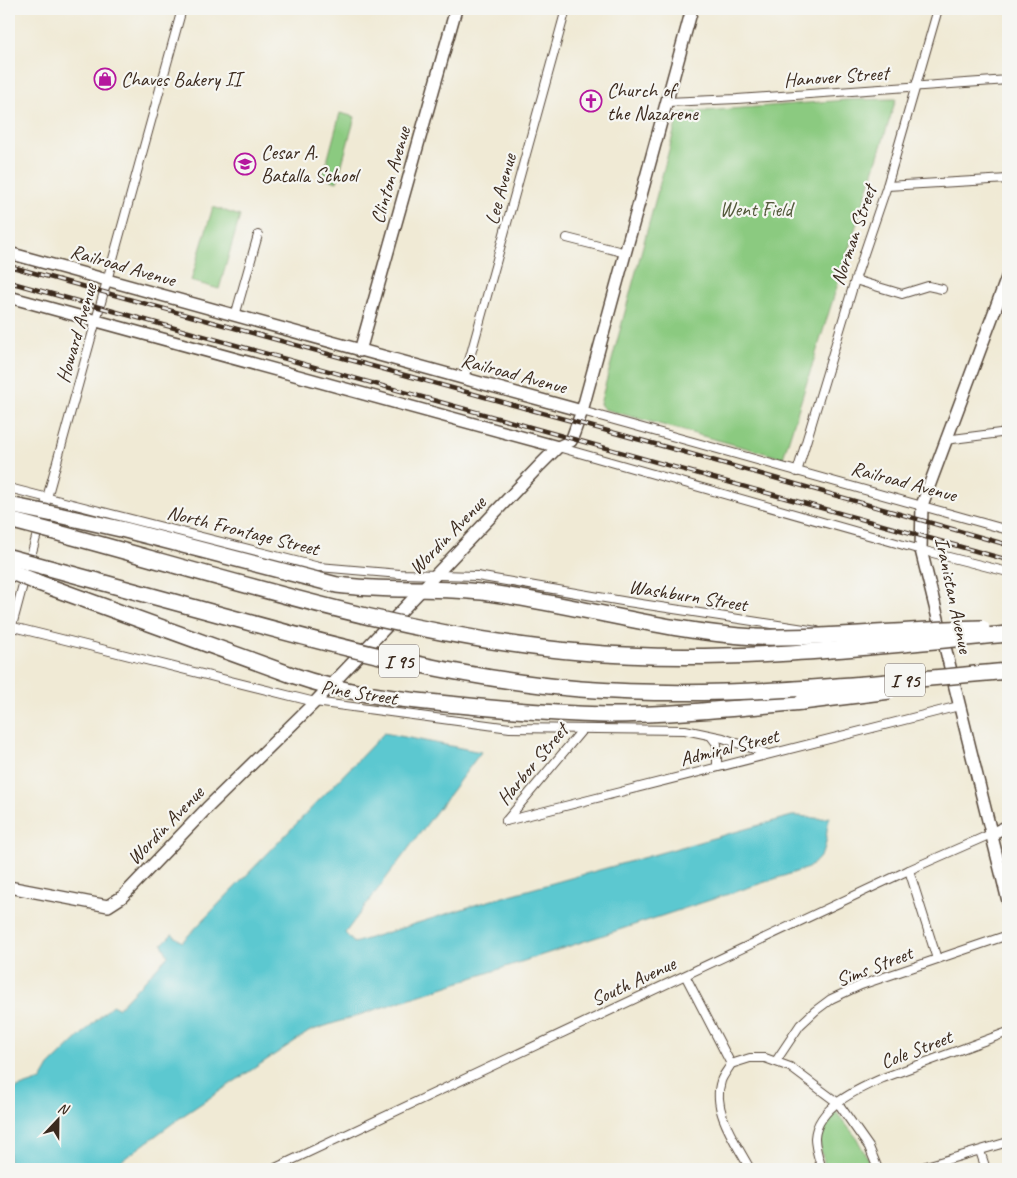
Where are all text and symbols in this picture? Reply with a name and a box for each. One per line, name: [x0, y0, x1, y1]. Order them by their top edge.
street label: Hanover Street: [783, 60, 893, 93]
shop icon: Chaves Bakery II: [93, 67, 117, 91]
place label: Chaves Bakery II: [121, 67, 245, 92]
place label: Church of the Nazarene: [607, 78, 699, 126]
church icon: Church of the Nazarene: [579, 89, 603, 113]
street label: Clinton Avenue: [365, 123, 417, 226]
place label: Cesar A. Batalla School: [261, 140, 361, 188]
street label: Lee Avenue: [479, 150, 522, 227]
school or university icon: Cesar A. Batalla School: [233, 152, 257, 176]
street label: Norman Street: [825, 179, 883, 288]
park label: Went Field: [720, 197, 795, 222]
street label: Railroad Avenue: [67, 239, 180, 293]
street label: Howard Avenue: [50, 279, 103, 386]
street label: Railroad Avenue: [458, 347, 571, 400]
street label: Railroad Avenue: [848, 455, 961, 508]
street label: Wordin Avenue: [404, 490, 492, 580]
street label: North Frontage Street: [164, 500, 324, 562]
street label: Iranistan Avenue: [929, 535, 978, 657]
street label: Washburn Street: [627, 574, 751, 618]
road number: I 95: [379, 644, 419, 678]
road number: I 95: [885, 664, 925, 696]
street label: Pine Street: [319, 674, 401, 711]
street label: Harbor Street: [491, 716, 576, 810]
street label: Admiral Street: [677, 723, 783, 772]
street label: Wordin Avenue: [122, 780, 210, 870]
street label: Sims Street: [832, 940, 918, 992]
street label: South Avenue: [587, 950, 681, 1012]
street label: Cole Street: [877, 1024, 958, 1074]
north arrow: [32, 1096, 82, 1146]
text: N: [55, 1099, 72, 1119]

